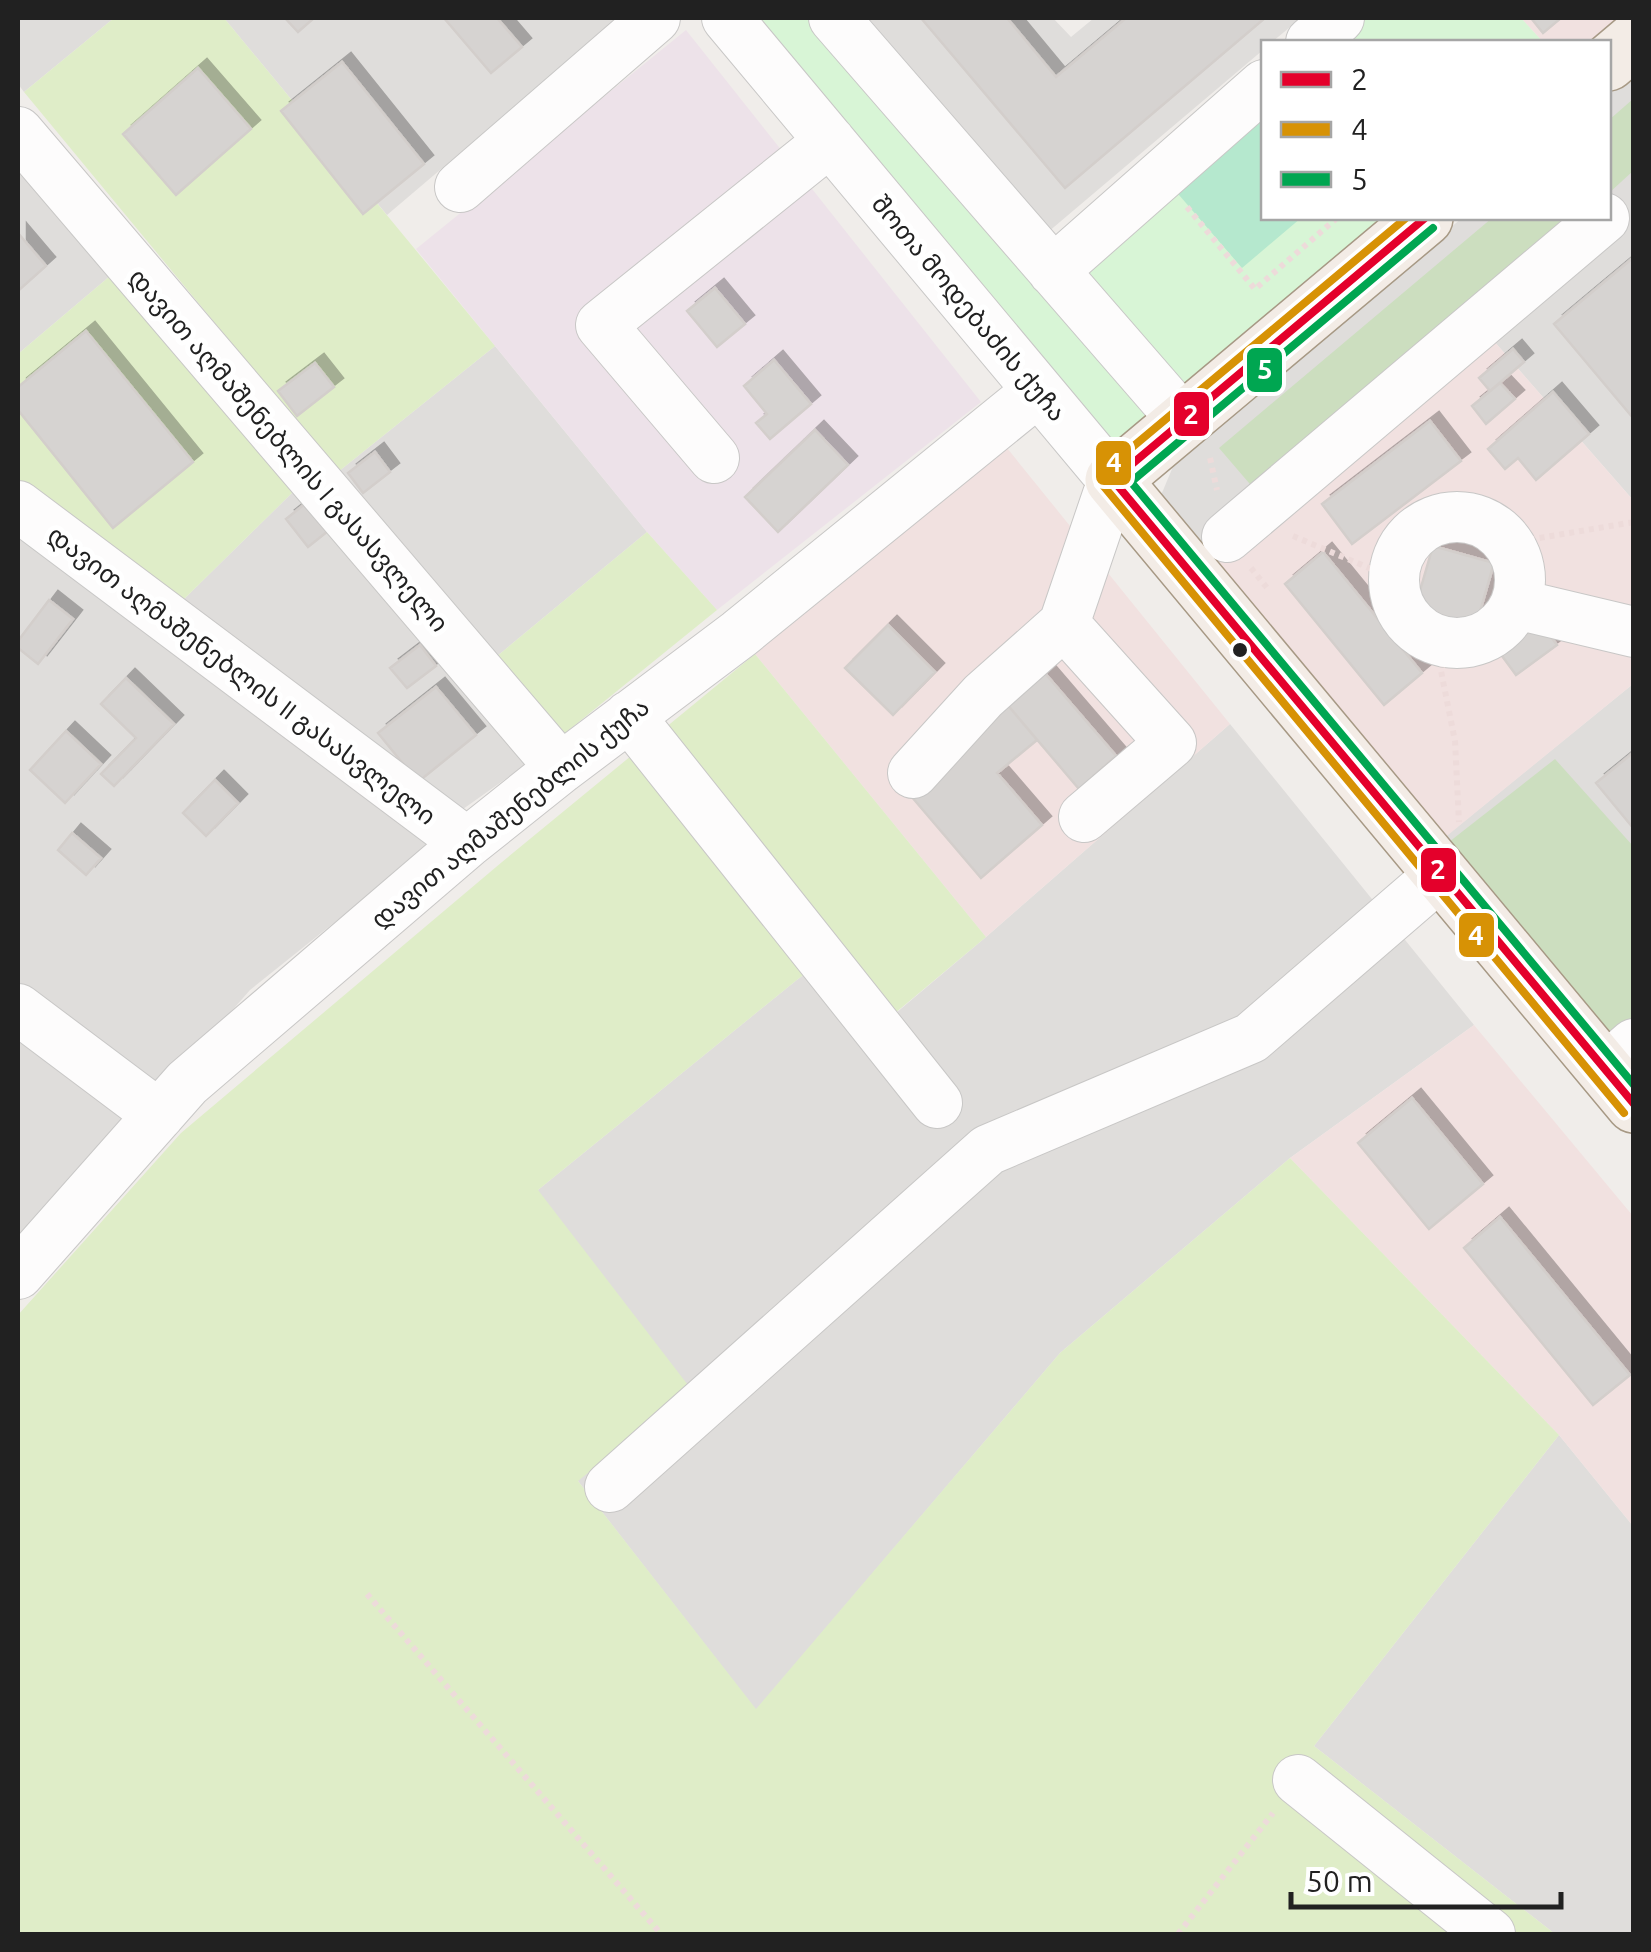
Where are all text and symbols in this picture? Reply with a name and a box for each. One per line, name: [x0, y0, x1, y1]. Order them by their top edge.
legend: [1261, 40, 1611, 220]
text: 2: [1351, 62, 1368, 96]
text: 4: [1351, 112, 1368, 146]
text: 5: [1351, 162, 1368, 196]
street label: შოთა მოდებაძის ქუჩა: [865, 189, 1072, 428]
street label: დავით აღმაშენებლის I გასასვლელი: [122, 263, 454, 639]
line badge: 5: [1245, 346, 1284, 394]
text: 5: [1257, 353, 1273, 384]
line badge: 2: [1172, 390, 1211, 438]
text: 2: [1183, 398, 1199, 429]
line badge: 4: [1094, 439, 1133, 487]
text: 4: [1106, 446, 1122, 477]
street label: დავით აღმაშენებლის II გასასვლელი: [41, 520, 441, 832]
unlabelled marker: [1230, 640, 1250, 660]
street label: დავით აღმაშენებლის ქუჩა: [366, 692, 656, 935]
line badge: 2: [1419, 846, 1458, 894]
text: 2: [1430, 853, 1446, 884]
line badge: 4: [1457, 911, 1496, 959]
text: 4: [1468, 919, 1484, 950]
scale bar: [1291, 1847, 1561, 1909]
text: 50 m: [1306, 1864, 1373, 1898]

